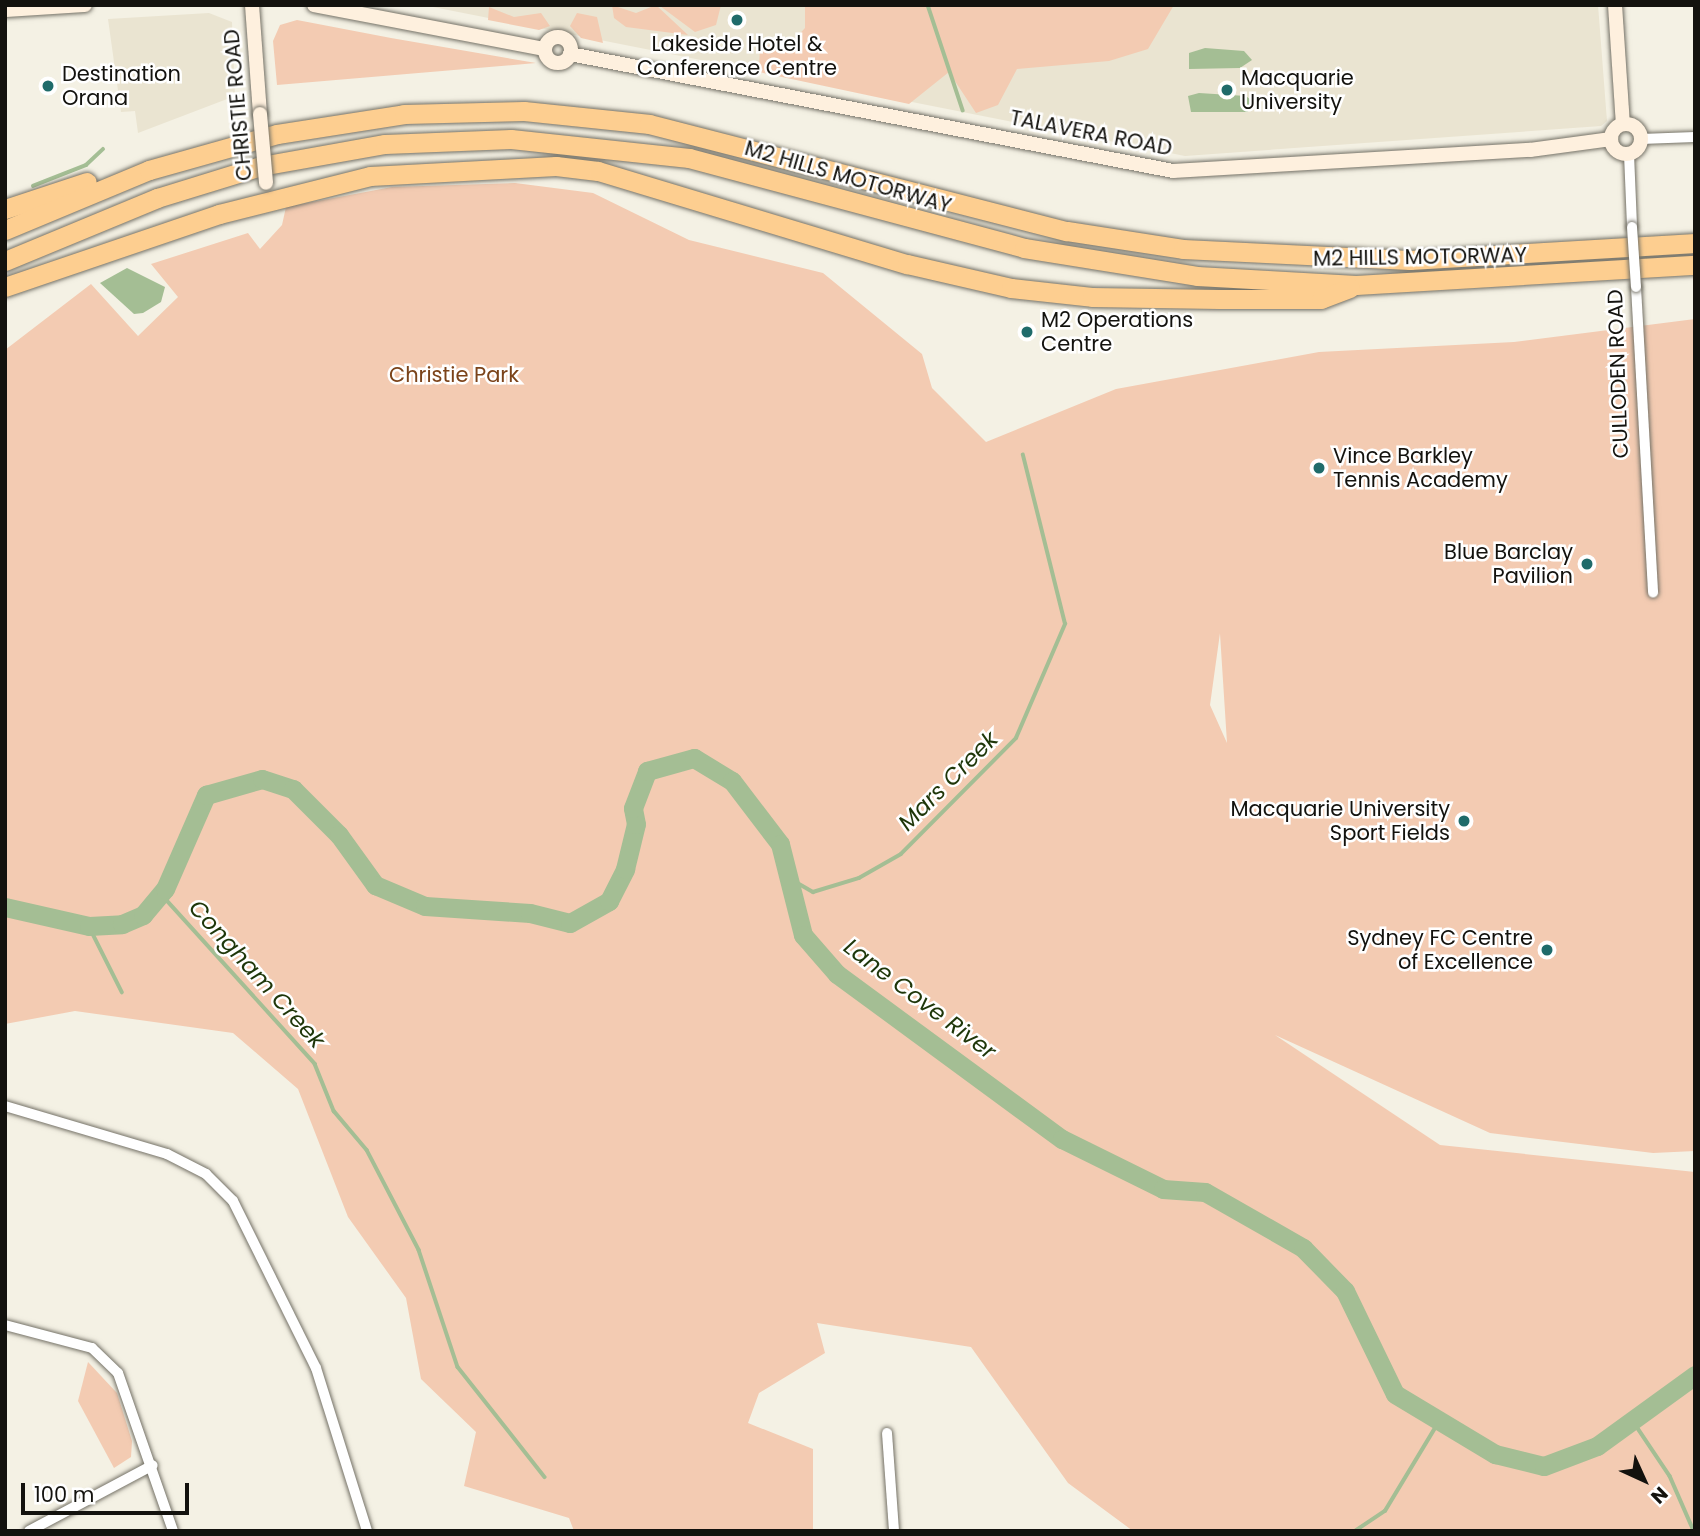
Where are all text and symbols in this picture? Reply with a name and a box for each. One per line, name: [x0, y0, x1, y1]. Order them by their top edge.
marker: Lakeside Hotel & Conference Centre: [729, 12, 745, 28]
street label: CHRISTIE ROAD: [219, 28, 257, 182]
place label: Lakeside Hotel & Conference Centre: [637, 31, 837, 81]
place label: Destination Orana: [62, 61, 181, 111]
place label: Macquarie University: [1241, 65, 1354, 115]
marker: Destination Orana: [40, 78, 56, 94]
marker: Macquarie University: [1219, 82, 1235, 98]
street label: TALAVERA ROAD: [1008, 105, 1174, 161]
street label: M2 HILLS MOTORWAY: [742, 135, 954, 219]
street label: M2 HILLS MOTORWAY: [1313, 243, 1527, 271]
street label: CULLODEN ROAD: [1602, 289, 1634, 459]
place label: M2 Operations Centre: [1041, 307, 1193, 357]
marker: M2 Operations Centre: [1019, 324, 1035, 340]
park label: Christie Park: [389, 362, 519, 388]
place label: Vince Barkley Tennis Academy: [1333, 443, 1508, 493]
marker: Vince Barkley Tennis Academy: [1311, 460, 1327, 476]
place label: Blue Barclay Pavilion: [1444, 539, 1573, 589]
marker: Blue Barclay Pavilion: [1579, 556, 1595, 572]
water label: Mars Creek: [892, 725, 1004, 837]
place label: Macquarie University Sport Fields: [1231, 796, 1450, 846]
marker: Macquarie University Sport Fields: [1456, 813, 1472, 829]
water label: Congham Creek: [183, 894, 331, 1054]
place label: Sydney FC Centre of Excellence: [1347, 925, 1533, 975]
water label: Lane Cove River: [839, 933, 1001, 1065]
marker: Sydney FC Centre of Excellence: [1539, 942, 1555, 958]
north arrow: [1609, 1445, 1679, 1515]
scale bar: [24, 1470, 192, 1514]
text: 100 m: [34, 1480, 94, 1509]
text: N: [1645, 1481, 1674, 1510]

